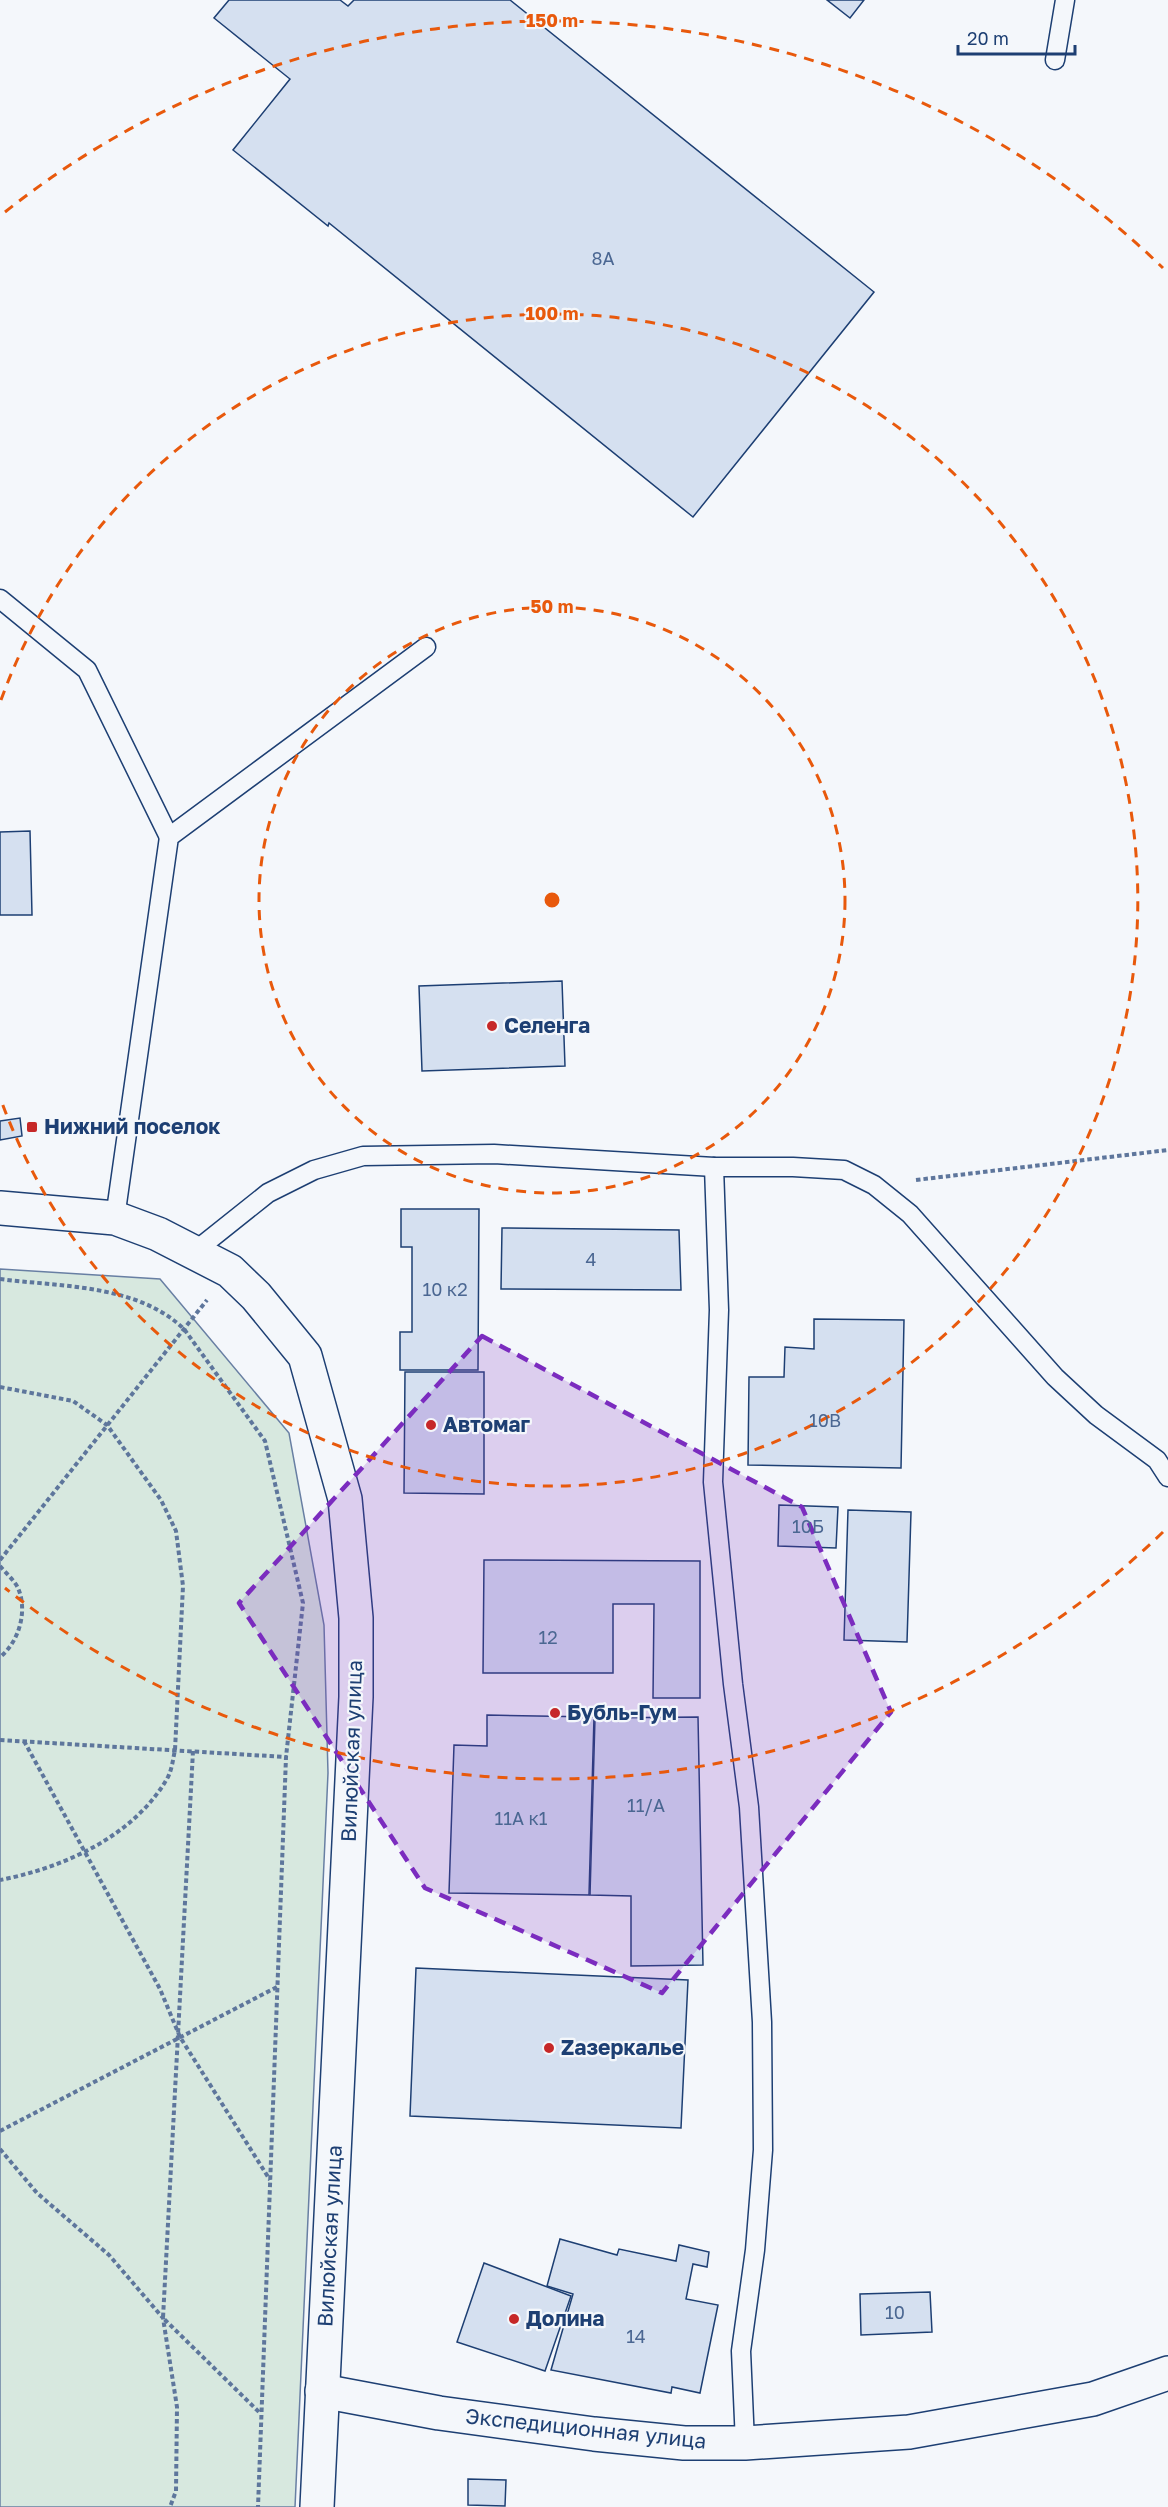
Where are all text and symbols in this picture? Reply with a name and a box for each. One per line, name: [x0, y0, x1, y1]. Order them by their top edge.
text: 150 m: [526, 9, 578, 31]
scale bar: [958, 18, 1075, 56]
text: 20 m: [967, 27, 1009, 49]
house number: 8А: [591, 247, 615, 269]
text: 100 m: [526, 302, 578, 324]
text: 50 m: [531, 595, 573, 617]
centre of rings: [542, 890, 562, 910]
place label: Селенга: [504, 1012, 590, 1038]
marker: Селенга: [485, 1019, 499, 1033]
place label: Нижний поселок: [44, 1113, 220, 1139]
marker: Нижний поселок: [25, 1120, 39, 1134]
house number: 4: [586, 1248, 597, 1270]
house number: 10 к2: [422, 1278, 468, 1300]
house number: 10В: [809, 1409, 841, 1431]
place label: Автомаг: [443, 1411, 530, 1437]
marker: Автомаг: [424, 1418, 438, 1432]
house number: 10Б: [792, 1515, 824, 1537]
house number: 12: [538, 1626, 558, 1648]
street label: Вилюйская улица: [335, 1659, 367, 1842]
place label: Бубль-Гум: [567, 1699, 677, 1725]
marker: Бубль-Гум: [548, 1706, 562, 1720]
house number: 11/А: [627, 1794, 665, 1816]
house number: 11А к1: [494, 1807, 548, 1829]
place label: Zазеркалье: [561, 2034, 684, 2060]
marker: Zазеркалье: [542, 2041, 556, 2055]
street label: Вилюйская улица: [311, 2144, 347, 2328]
house number: 10: [885, 2301, 905, 2323]
place label: Долина: [526, 2305, 604, 2331]
marker: Долина: [507, 2312, 521, 2326]
house number: 14: [626, 2325, 646, 2347]
street label: Экспедиционная улица: [464, 2402, 708, 2454]

